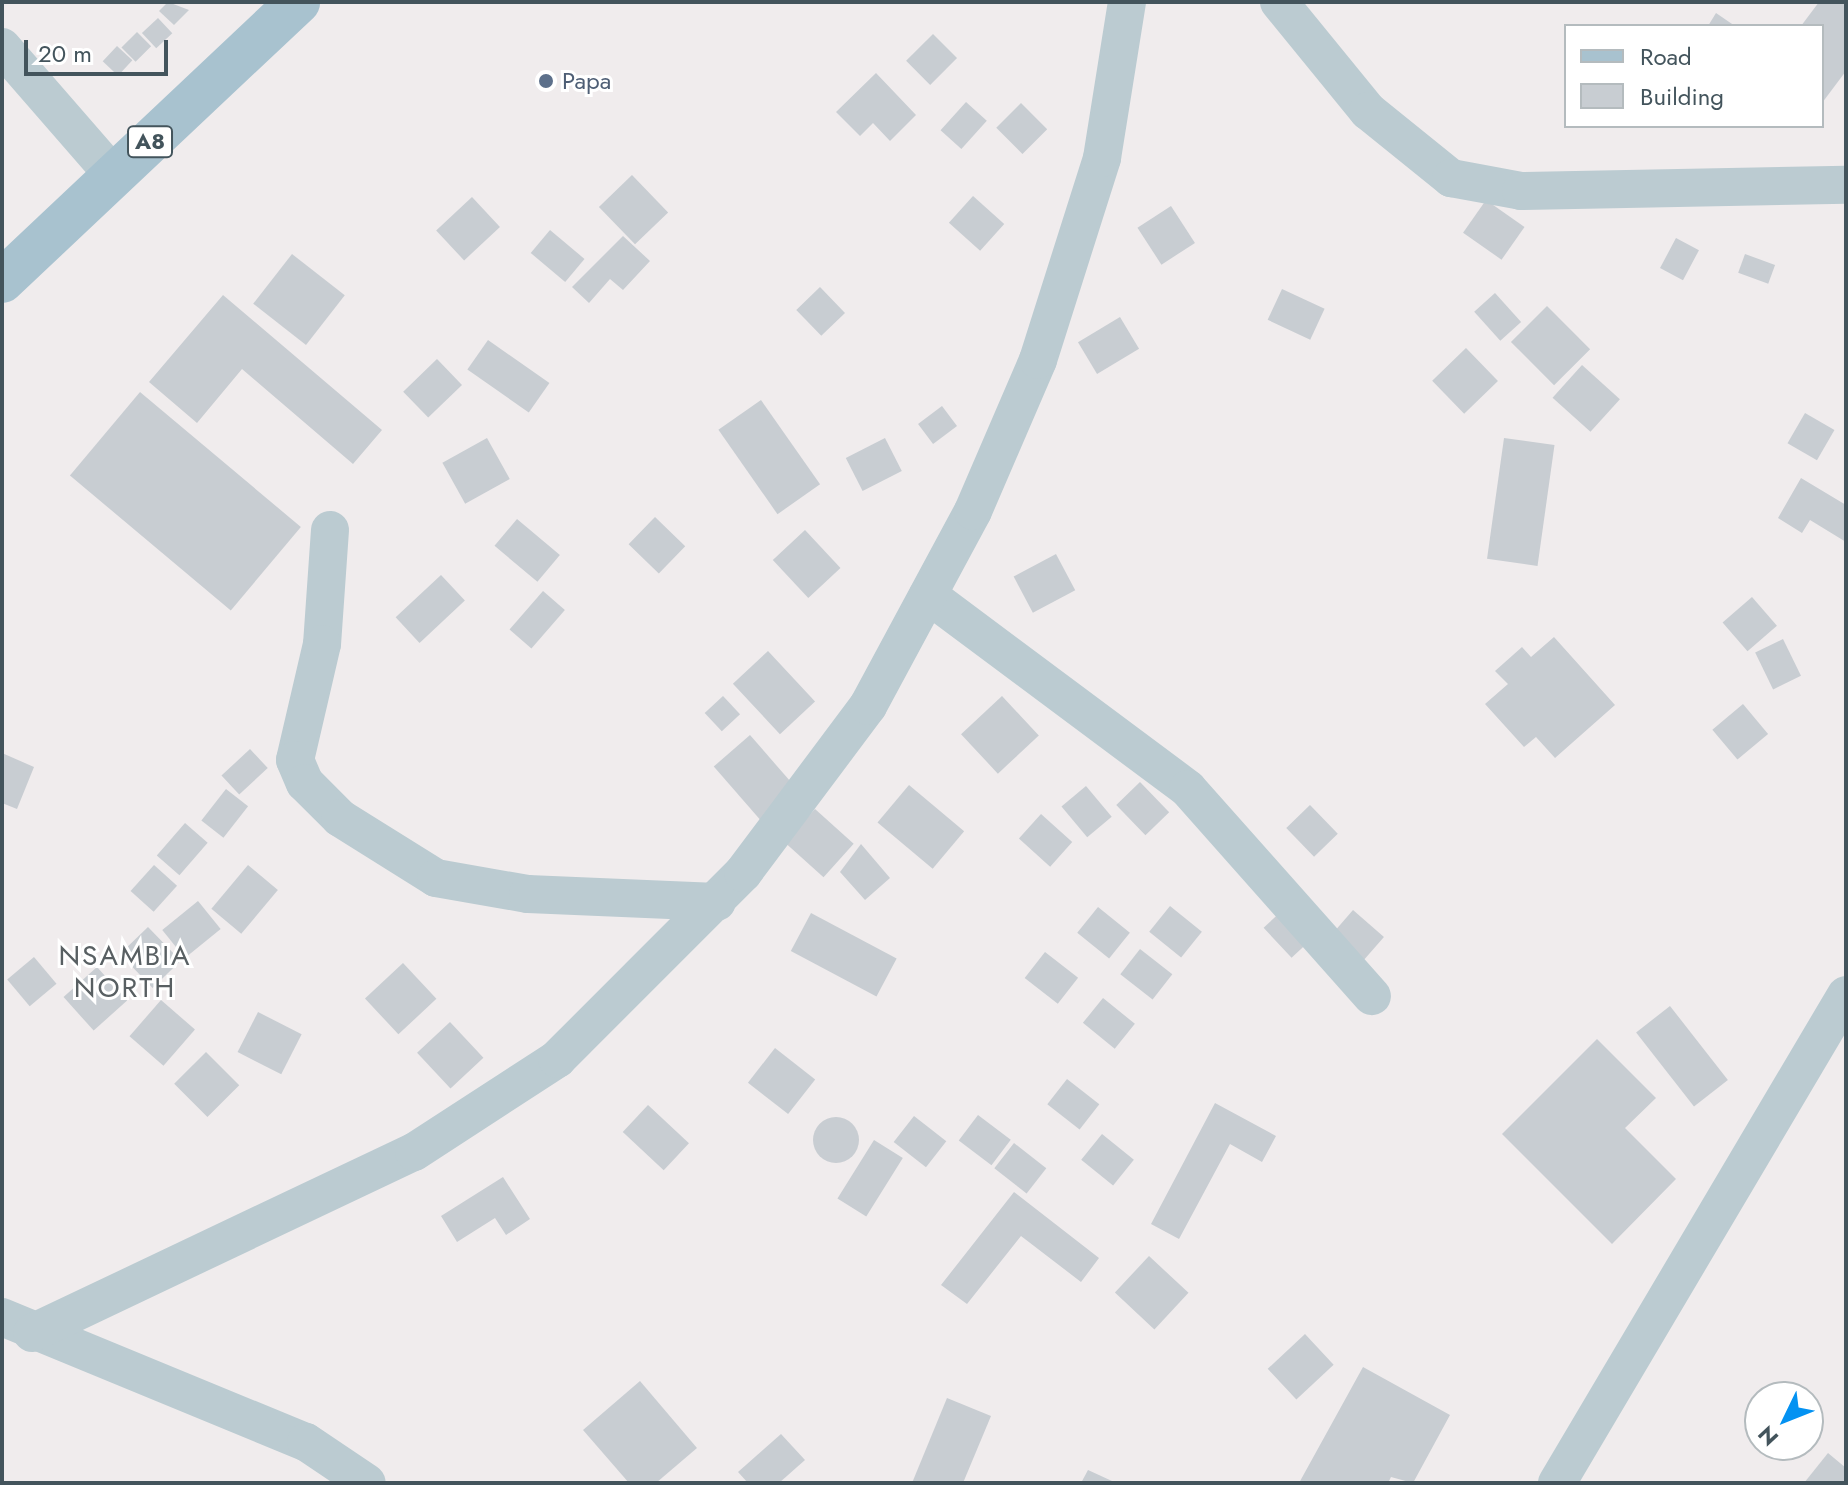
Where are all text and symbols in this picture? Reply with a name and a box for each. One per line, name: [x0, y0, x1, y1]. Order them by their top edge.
scale bar: [28, 24, 172, 74]
legend: [1564, 24, 1824, 128]
text: 20 m: [38, 36, 92, 71]
text: Road: [1640, 39, 1692, 74]
place label: Papa: [562, 67, 611, 95]
marker: Papa: [537, 72, 555, 90]
text: Building: [1640, 79, 1724, 114]
road number: A8: [126, 124, 174, 160]
district label: NSAMBIA NORTH: [58, 939, 192, 1005]
north arrow: [1744, 1381, 1824, 1461]
text: N: [1750, 1419, 1786, 1453]

